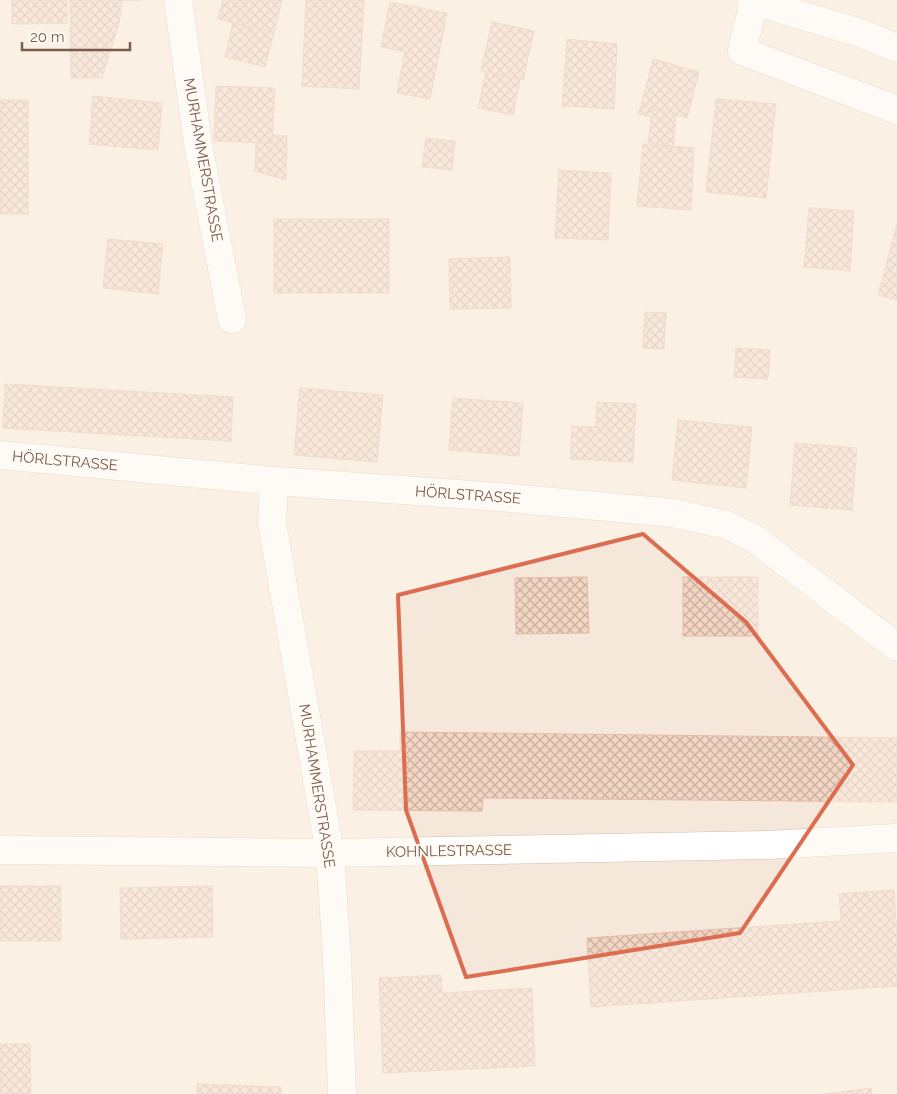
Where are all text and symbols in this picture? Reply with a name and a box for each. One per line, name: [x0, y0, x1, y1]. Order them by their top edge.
scale bar: [22, 20, 130, 52]
text: 20 m: [30, 28, 65, 46]
street label: MURHAMMERSTRASSE: [180, 77, 226, 243]
street label: HÖRLSTRASSE: [11, 446, 119, 475]
street label: HÖRLSTRASSE: [414, 481, 522, 508]
street label: MURHAMMERSTRASSE: [295, 703, 339, 869]
street label: KOHNLESTRASSE: [386, 841, 512, 861]

